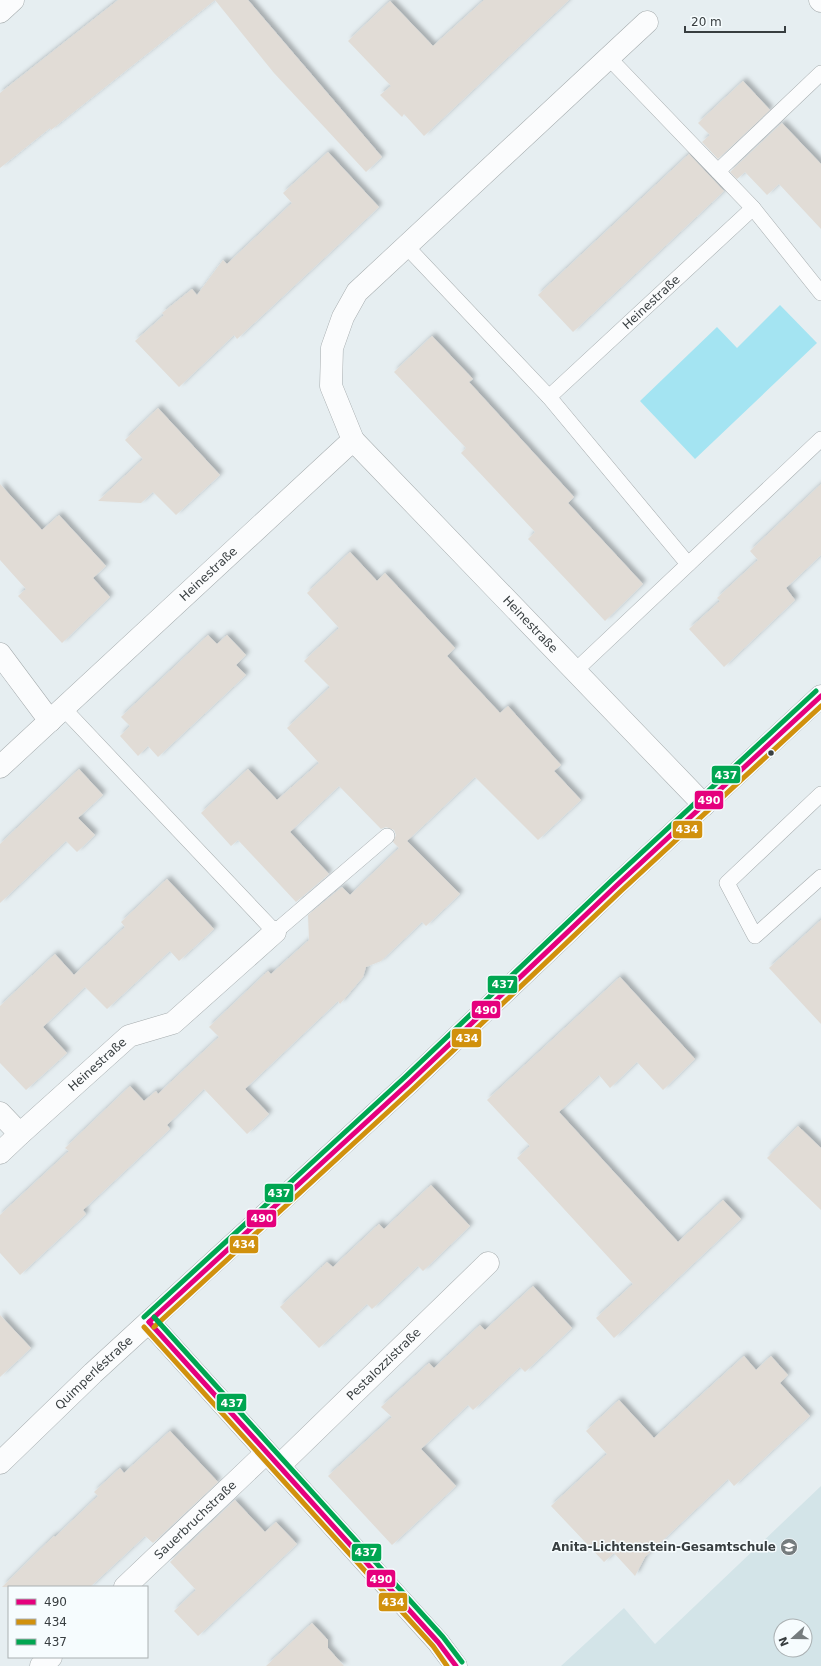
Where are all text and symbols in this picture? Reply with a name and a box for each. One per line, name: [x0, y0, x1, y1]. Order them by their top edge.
scale bar: [685, 8, 785, 34]
text: 20 m: [691, 15, 722, 29]
street label: Heinestraße: [620, 272, 683, 332]
street label: Heinestraße: [177, 544, 240, 604]
street label: Heinestraße: [500, 593, 561, 656]
unlabelled marker: [766, 748, 776, 758]
line badge: 437: [711, 765, 741, 784]
text: 437: [715, 769, 737, 782]
line badge: 490: [694, 790, 724, 810]
text: 490: [698, 794, 721, 807]
line badge: 434: [672, 820, 703, 839]
text: 434: [676, 823, 699, 836]
line badge: 437: [487, 975, 518, 994]
text: 437: [492, 978, 514, 991]
line badge: 490: [471, 1000, 501, 1019]
text: 490: [475, 1004, 498, 1017]
line badge: 434: [451, 1028, 482, 1048]
text: 434: [456, 1032, 479, 1045]
street label: Heinestraße: [66, 1035, 129, 1094]
line badge: 437: [264, 1183, 294, 1203]
text: 437: [268, 1187, 290, 1200]
line badge: 490: [246, 1209, 277, 1228]
text: 490: [251, 1212, 274, 1225]
line badge: 434: [229, 1235, 259, 1254]
text: 434: [233, 1238, 256, 1251]
street label: Pestalozzistraße: [344, 1325, 424, 1403]
street label: Quimperléstraße: [52, 1333, 135, 1413]
line badge: 437: [216, 1393, 247, 1412]
text: 437: [221, 1397, 243, 1410]
street label: Sauerbruchstraße: [152, 1478, 239, 1562]
school or university icon: Anita-Lichtenstein-Gesamtschule: [779, 1537, 799, 1557]
place label: Anita-Lichtenstein-Gesamtschule: [552, 1540, 776, 1554]
line badge: 437: [351, 1543, 382, 1562]
text: 437: [355, 1546, 377, 1559]
line badge: 490: [366, 1569, 396, 1588]
text: 490: [370, 1573, 393, 1586]
legend: [8, 1586, 148, 1658]
line badge: 434: [378, 1592, 408, 1612]
text: 490: [44, 1595, 67, 1609]
text: 434: [382, 1596, 405, 1609]
text: 434: [44, 1615, 67, 1629]
north arrow: [773, 1618, 813, 1658]
text: 437: [44, 1635, 67, 1649]
text: N: [776, 1635, 792, 1648]

